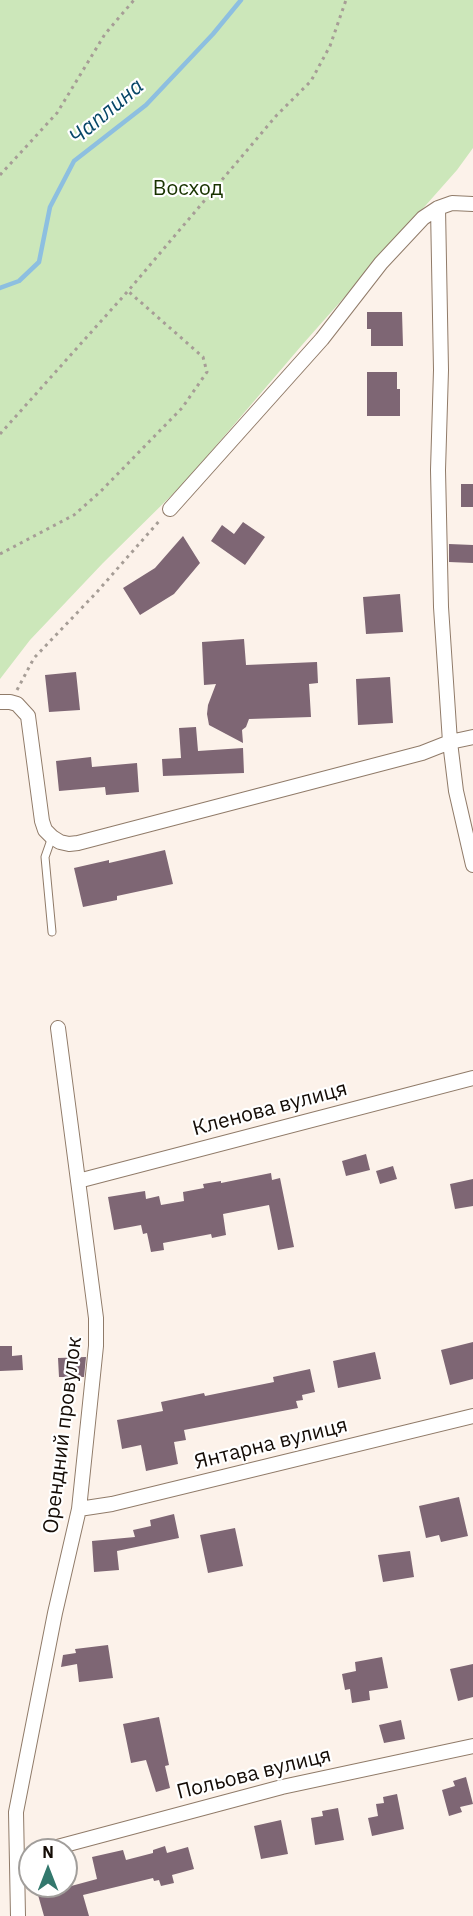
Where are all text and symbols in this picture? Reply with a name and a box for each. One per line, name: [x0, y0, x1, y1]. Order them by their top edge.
water label: Чаплина: [65, 73, 149, 151]
park label: Восход: [153, 176, 223, 202]
street label: Кленова вулиця: [190, 1076, 350, 1142]
street label: Орендний провулок: [38, 1335, 88, 1535]
street label: Янтарна вулиця: [192, 1413, 350, 1475]
street label: Польова вулиця: [174, 1743, 334, 1805]
north arrow: [18, 1838, 78, 1898]
text: N: [42, 1842, 54, 1862]

